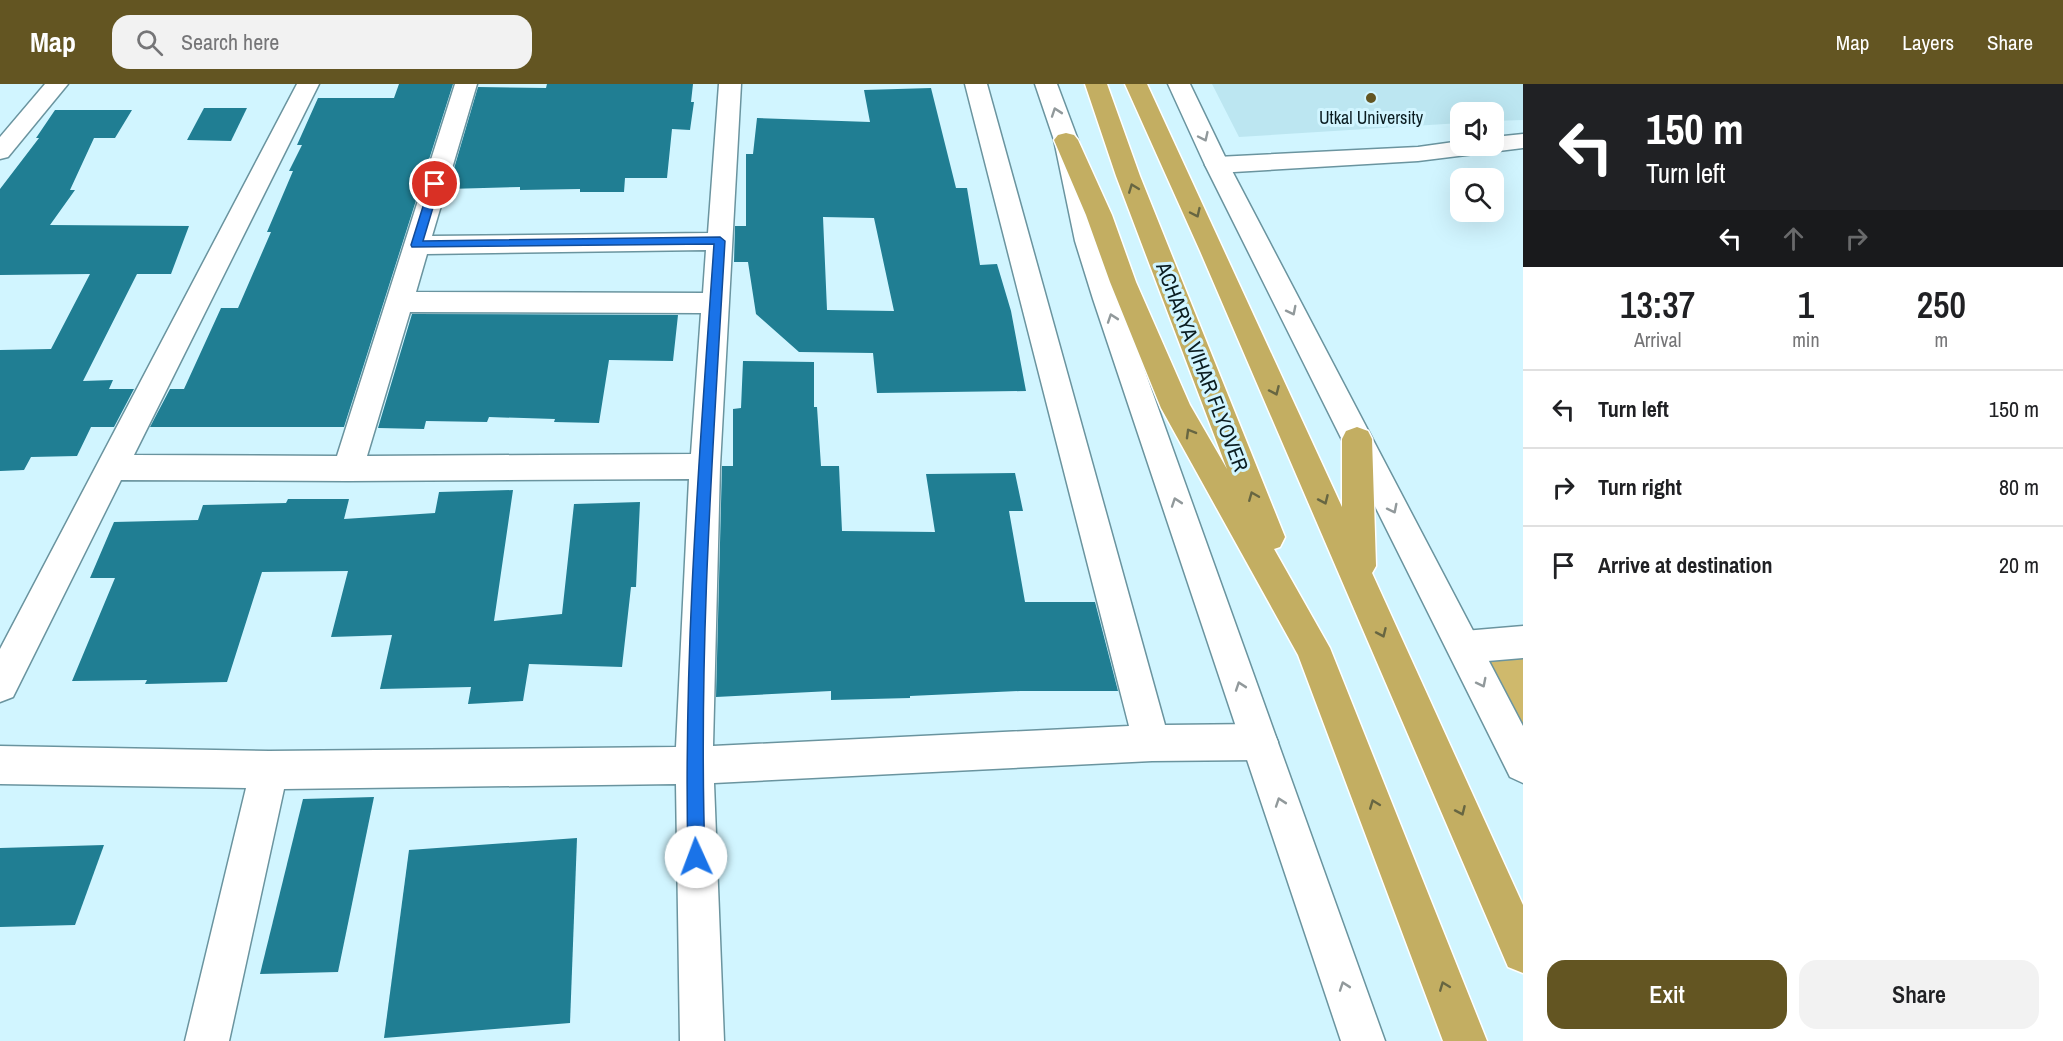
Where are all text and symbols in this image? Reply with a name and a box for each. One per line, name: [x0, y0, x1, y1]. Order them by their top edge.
search box: [112, 15, 532, 69]
text: Map: [30, 23, 76, 61]
icon: search: [133, 26, 166, 59]
text: Search here: [181, 27, 279, 57]
text: Map: [1836, 28, 1869, 57]
text: Layers: [1902, 28, 1954, 57]
text: Share: [1987, 28, 2033, 57]
marker: Utkal University: [1364, 91, 1378, 105]
text: 150 m: [1646, 101, 1744, 157]
map controls: [1450, 102, 1504, 222]
button: sound: [1450, 102, 1504, 156]
place label: Utkal University: [1319, 105, 1424, 130]
one-way arrow: [1051, 107, 1063, 118]
icon: left: [1547, 108, 1625, 186]
one-way arrow: [1196, 130, 1208, 141]
text: Turn left: [1646, 155, 1725, 191]
pin: [409, 158, 460, 209]
icon: arrive: [418, 167, 451, 200]
button: search: [1450, 168, 1504, 222]
one-way arrow: [1127, 184, 1140, 194]
one-way arrow: [1188, 207, 1200, 218]
icon: left: [1714, 222, 1747, 255]
icon: ahead: [1777, 222, 1810, 255]
icon: right: [1840, 222, 1873, 255]
street label: ACHARYA VIHAR FLYOVER: [1149, 257, 1256, 476]
text: 13:37: [1620, 281, 1695, 329]
text: 1: [1798, 281, 1814, 329]
text: 250: [1917, 281, 1966, 329]
one-way arrow: [1285, 304, 1296, 315]
one-way arrow: [1107, 313, 1119, 324]
text: Arrival: [1634, 326, 1681, 353]
text: min: [1792, 326, 1820, 353]
text: m: [1934, 326, 1948, 353]
one-way arrow: [1268, 385, 1280, 396]
icon: left: [1547, 393, 1580, 426]
text: Turn left: [1598, 394, 1669, 424]
text: 150 m: [1989, 394, 2039, 424]
one-way arrow: [1186, 429, 1197, 439]
icon: right: [1547, 471, 1580, 504]
text: Turn right: [1598, 472, 1682, 502]
text: 80 m: [1999, 472, 2039, 502]
one-way arrow: [1248, 491, 1260, 502]
one-way arrow: [1317, 494, 1329, 505]
one-way arrow: [1170, 497, 1183, 508]
one-way arrow: [1386, 503, 1398, 514]
icon: arrive: [1547, 549, 1580, 582]
text: Arrive at destination: [1598, 550, 1772, 580]
text: 20 m: [1999, 550, 2039, 580]
one-way arrow: [1375, 627, 1387, 638]
one-way arrow: [1475, 677, 1486, 687]
one-way arrow: [1234, 681, 1247, 692]
one-way arrow: [1274, 797, 1287, 808]
one-way arrow: [1368, 800, 1381, 810]
one-way arrow: [1454, 805, 1466, 816]
position arrow: [664, 825, 728, 889]
button: Exit: [1547, 960, 1787, 1029]
button: Share: [1799, 960, 2039, 1029]
one-way arrow: [1338, 981, 1351, 992]
one-way arrow: [1439, 982, 1451, 993]

